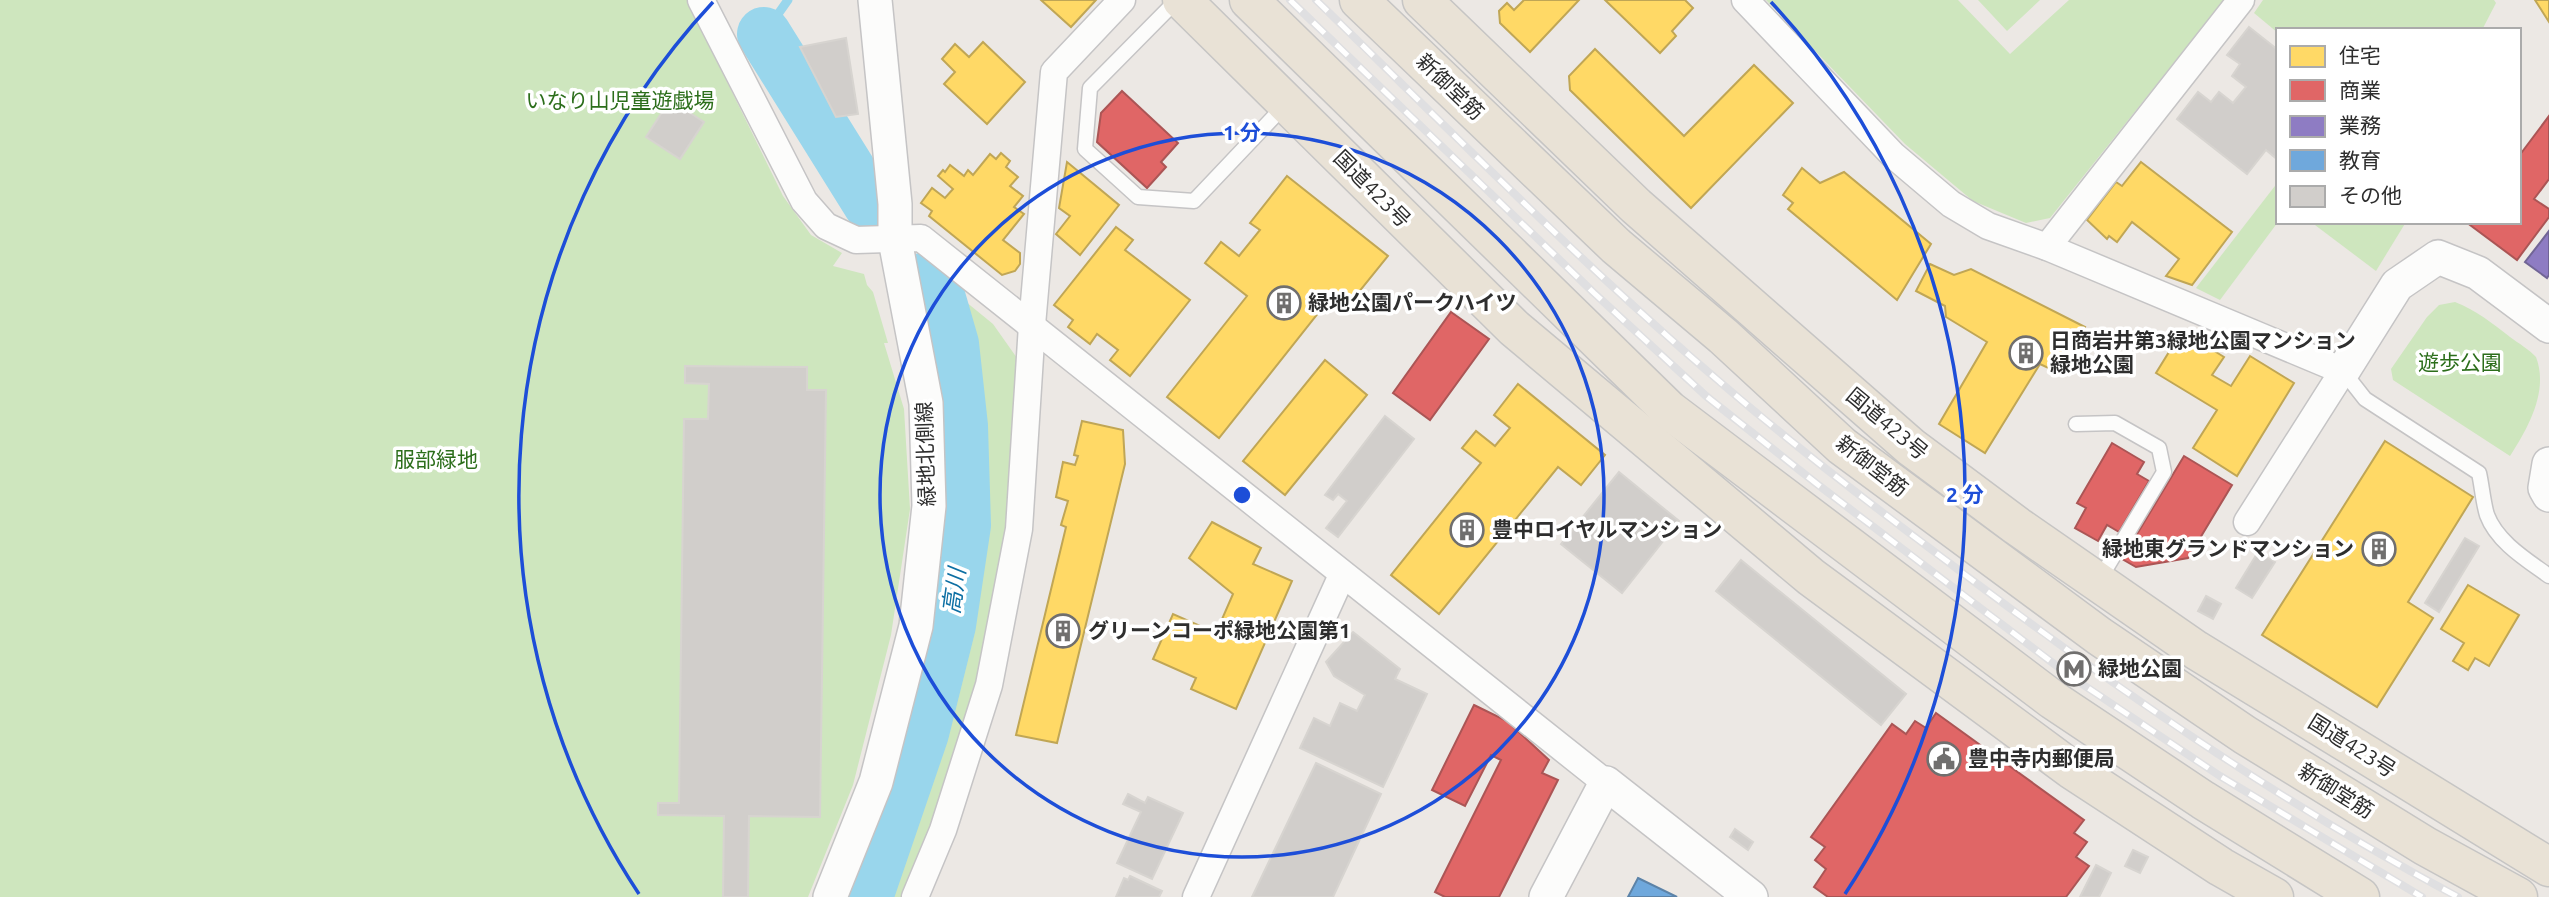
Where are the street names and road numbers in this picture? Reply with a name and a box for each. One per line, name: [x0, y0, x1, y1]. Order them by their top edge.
street label: 新御堂筋: [1412, 48, 1489, 124]
street label: 国道423号: [1329, 145, 1416, 232]
street label: 国道423号: [1842, 382, 1933, 464]
street label: 緑地北側線: [911, 401, 939, 507]
street label: 新御堂筋: [1832, 430, 1913, 501]
street label: 国道423号: [2304, 709, 2401, 781]
street label: 新御堂筋: [2295, 758, 2379, 823]

